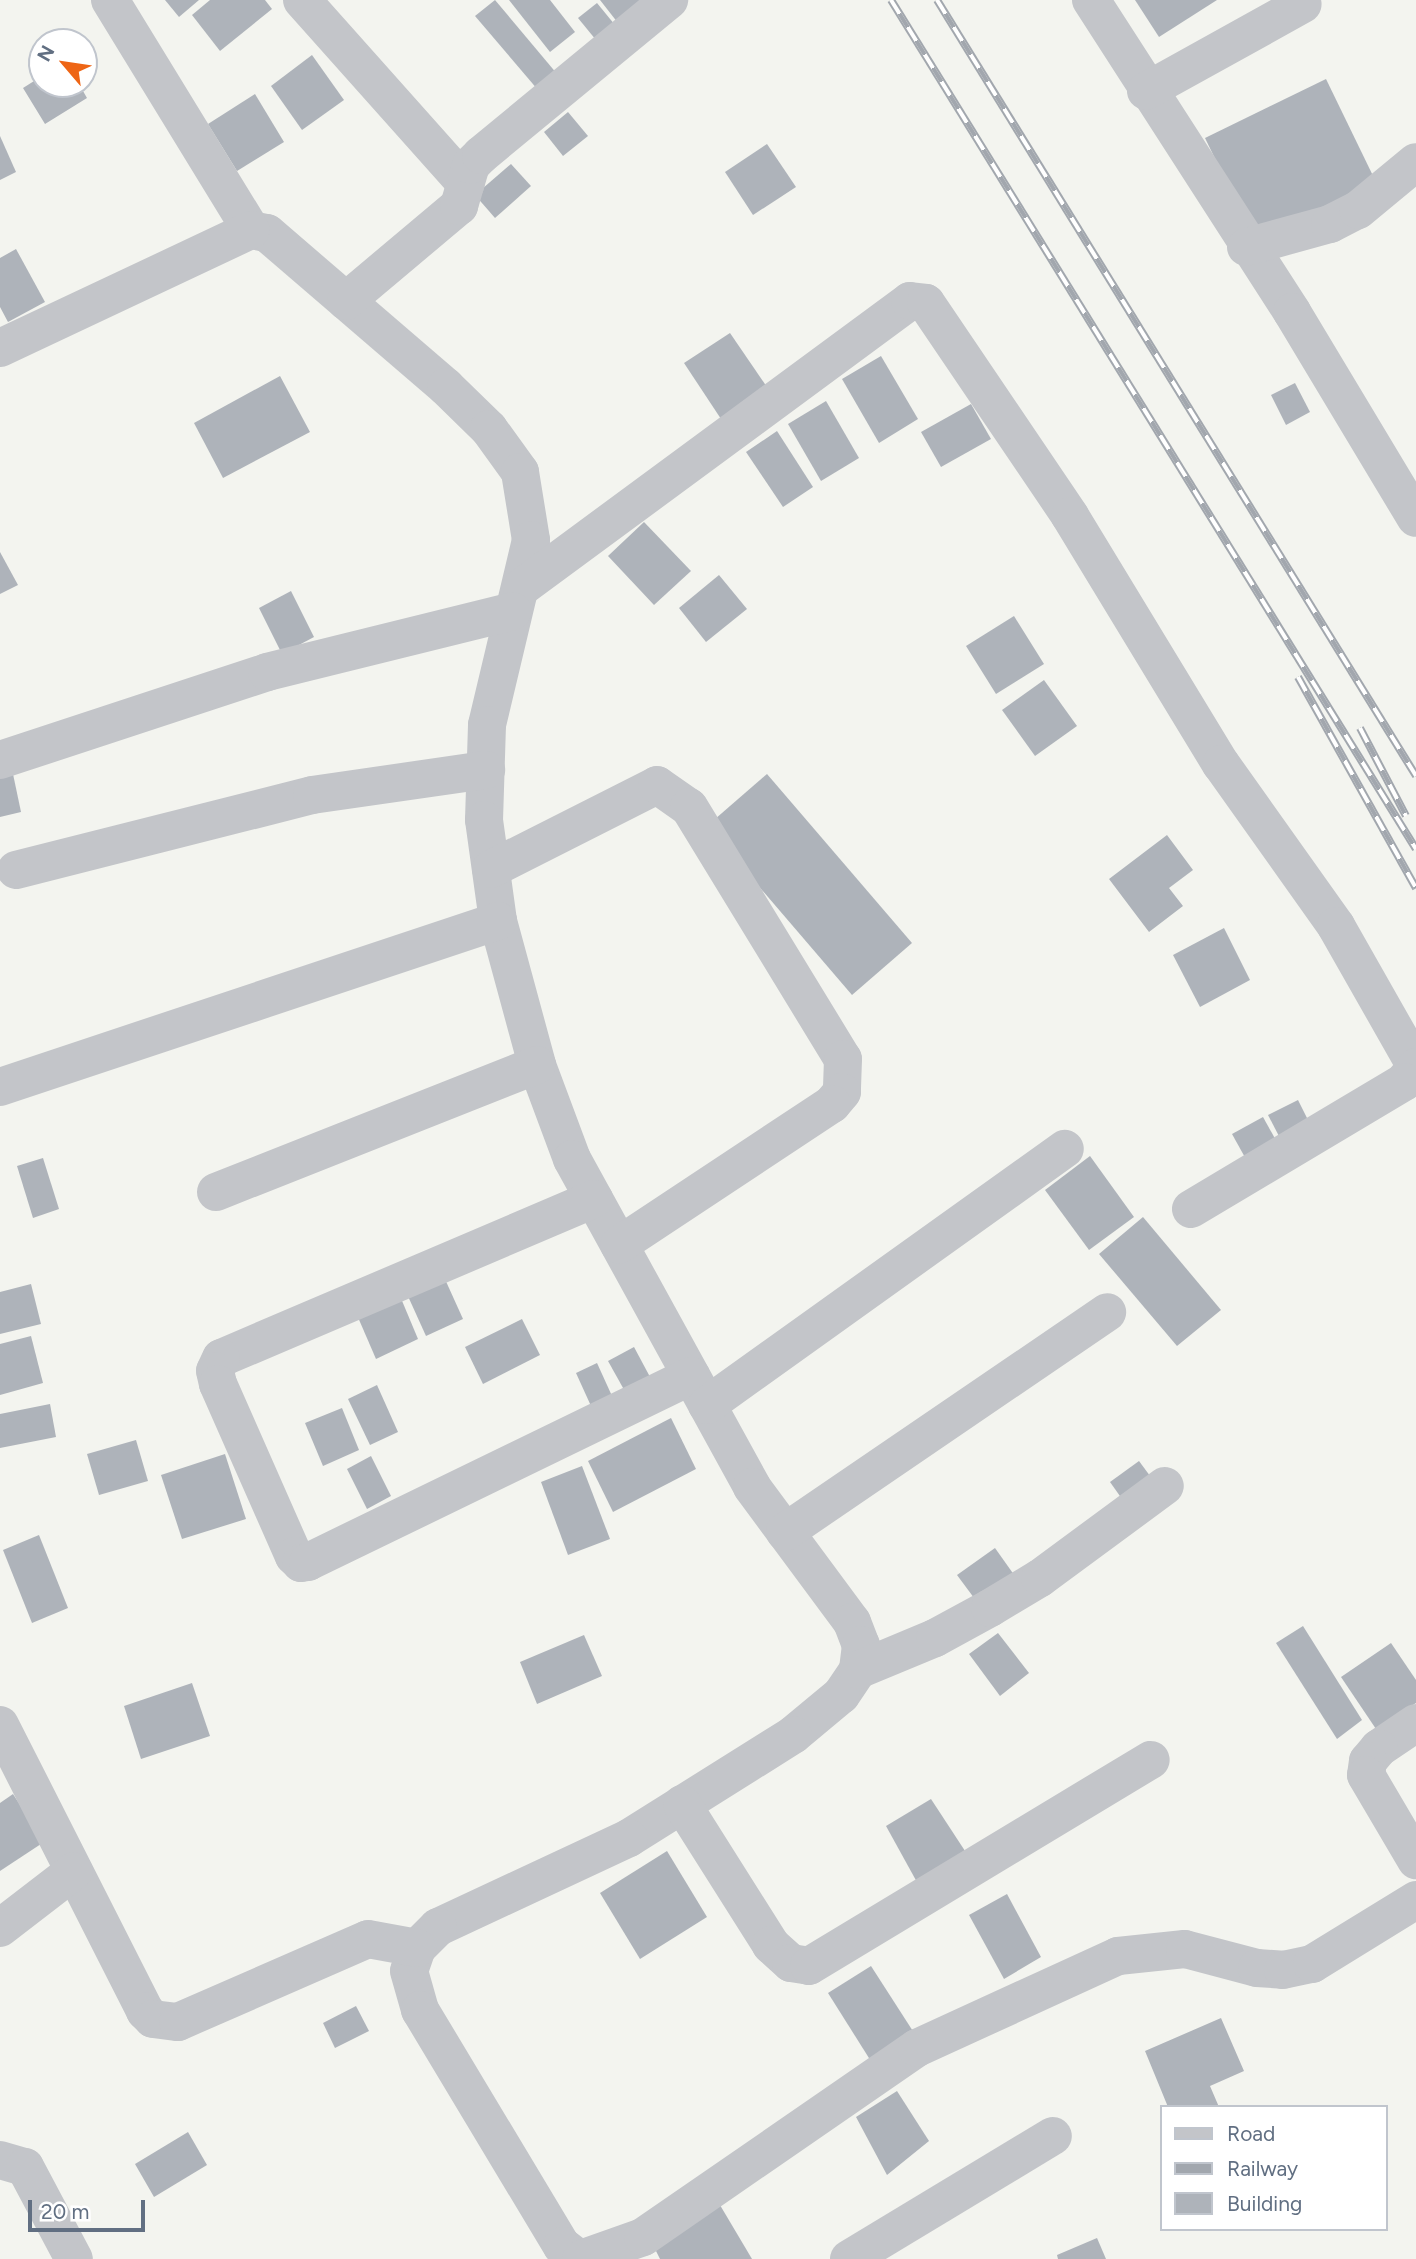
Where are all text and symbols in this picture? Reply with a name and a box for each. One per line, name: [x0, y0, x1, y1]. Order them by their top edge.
north arrow: [28, 28, 98, 98]
text: N: [32, 42, 60, 66]
legend: [1160, 2105, 1388, 2231]
text: Road: [1227, 2121, 1275, 2146]
text: Railway: [1227, 2156, 1298, 2181]
scale bar: [32, 2186, 149, 2230]
text: Building: [1227, 2191, 1302, 2216]
text: 20 m: [41, 2199, 89, 2224]

